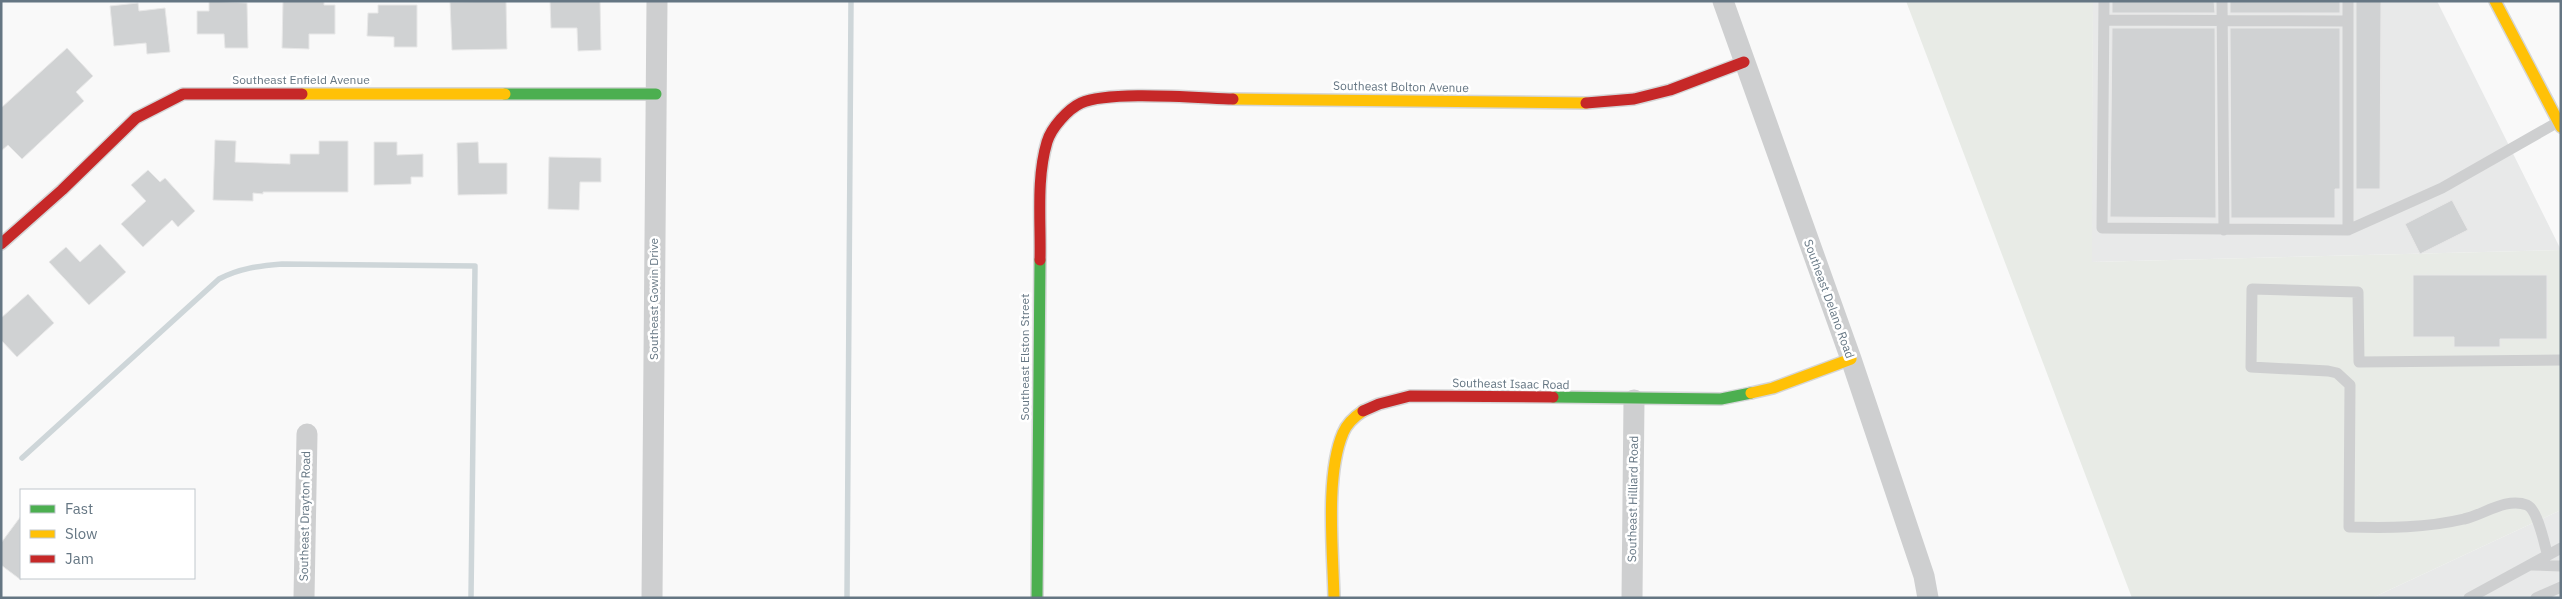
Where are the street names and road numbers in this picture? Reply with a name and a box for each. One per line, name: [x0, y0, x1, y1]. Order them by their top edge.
street label: Southeast Enfield Avenue: [232, 72, 370, 87]
street label: Southeast Bolton Avenue: [1333, 78, 1469, 95]
street label: Southeast Delano Road: [1801, 237, 1858, 360]
street label: Southeast Gowin Drive: [646, 238, 661, 360]
street label: Southeast Elston Street: [1017, 294, 1032, 420]
street label: Southeast Isaac Road: [1452, 375, 1570, 392]
street label: Southeast Hilliard Road: [1624, 436, 1641, 562]
street label: Southeast Drayton Road: [296, 451, 313, 581]

